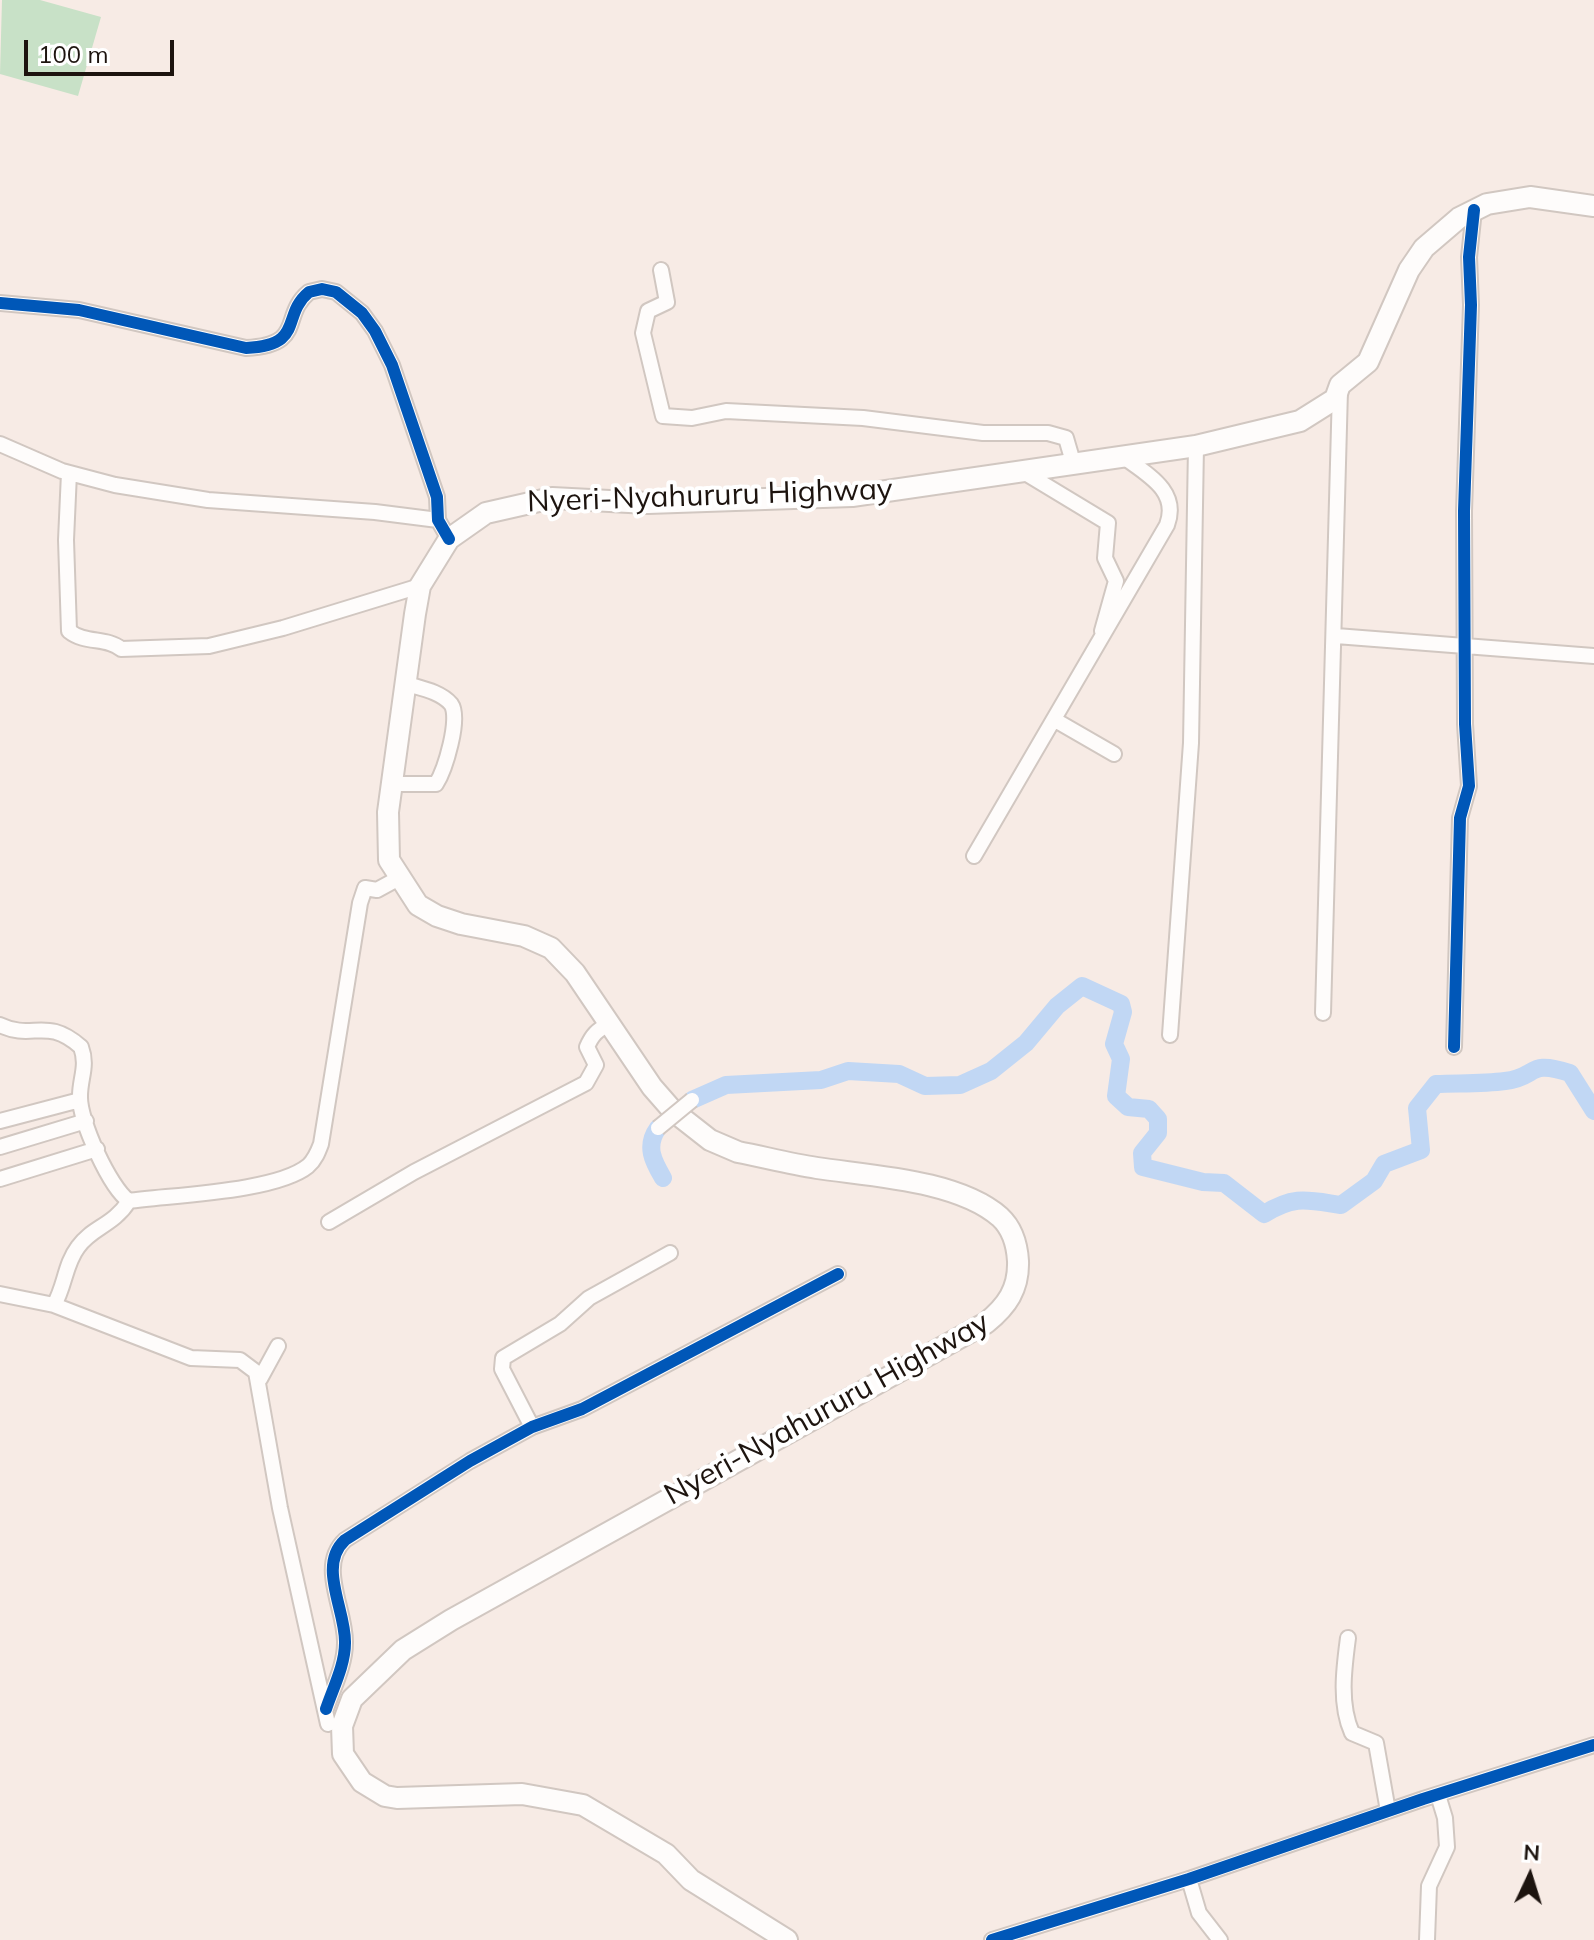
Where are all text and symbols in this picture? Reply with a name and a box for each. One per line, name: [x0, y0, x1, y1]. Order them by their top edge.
scale bar: [28, 24, 178, 74]
text: 100 m: [38, 39, 109, 69]
street label: Nyeri-Nyahururu Highway: [527, 472, 893, 520]
street label: Nyeri-Nyahururu Highway: [658, 1305, 996, 1513]
north arrow: [1490, 1836, 1570, 1916]
text: N: [1522, 1838, 1541, 1867]

